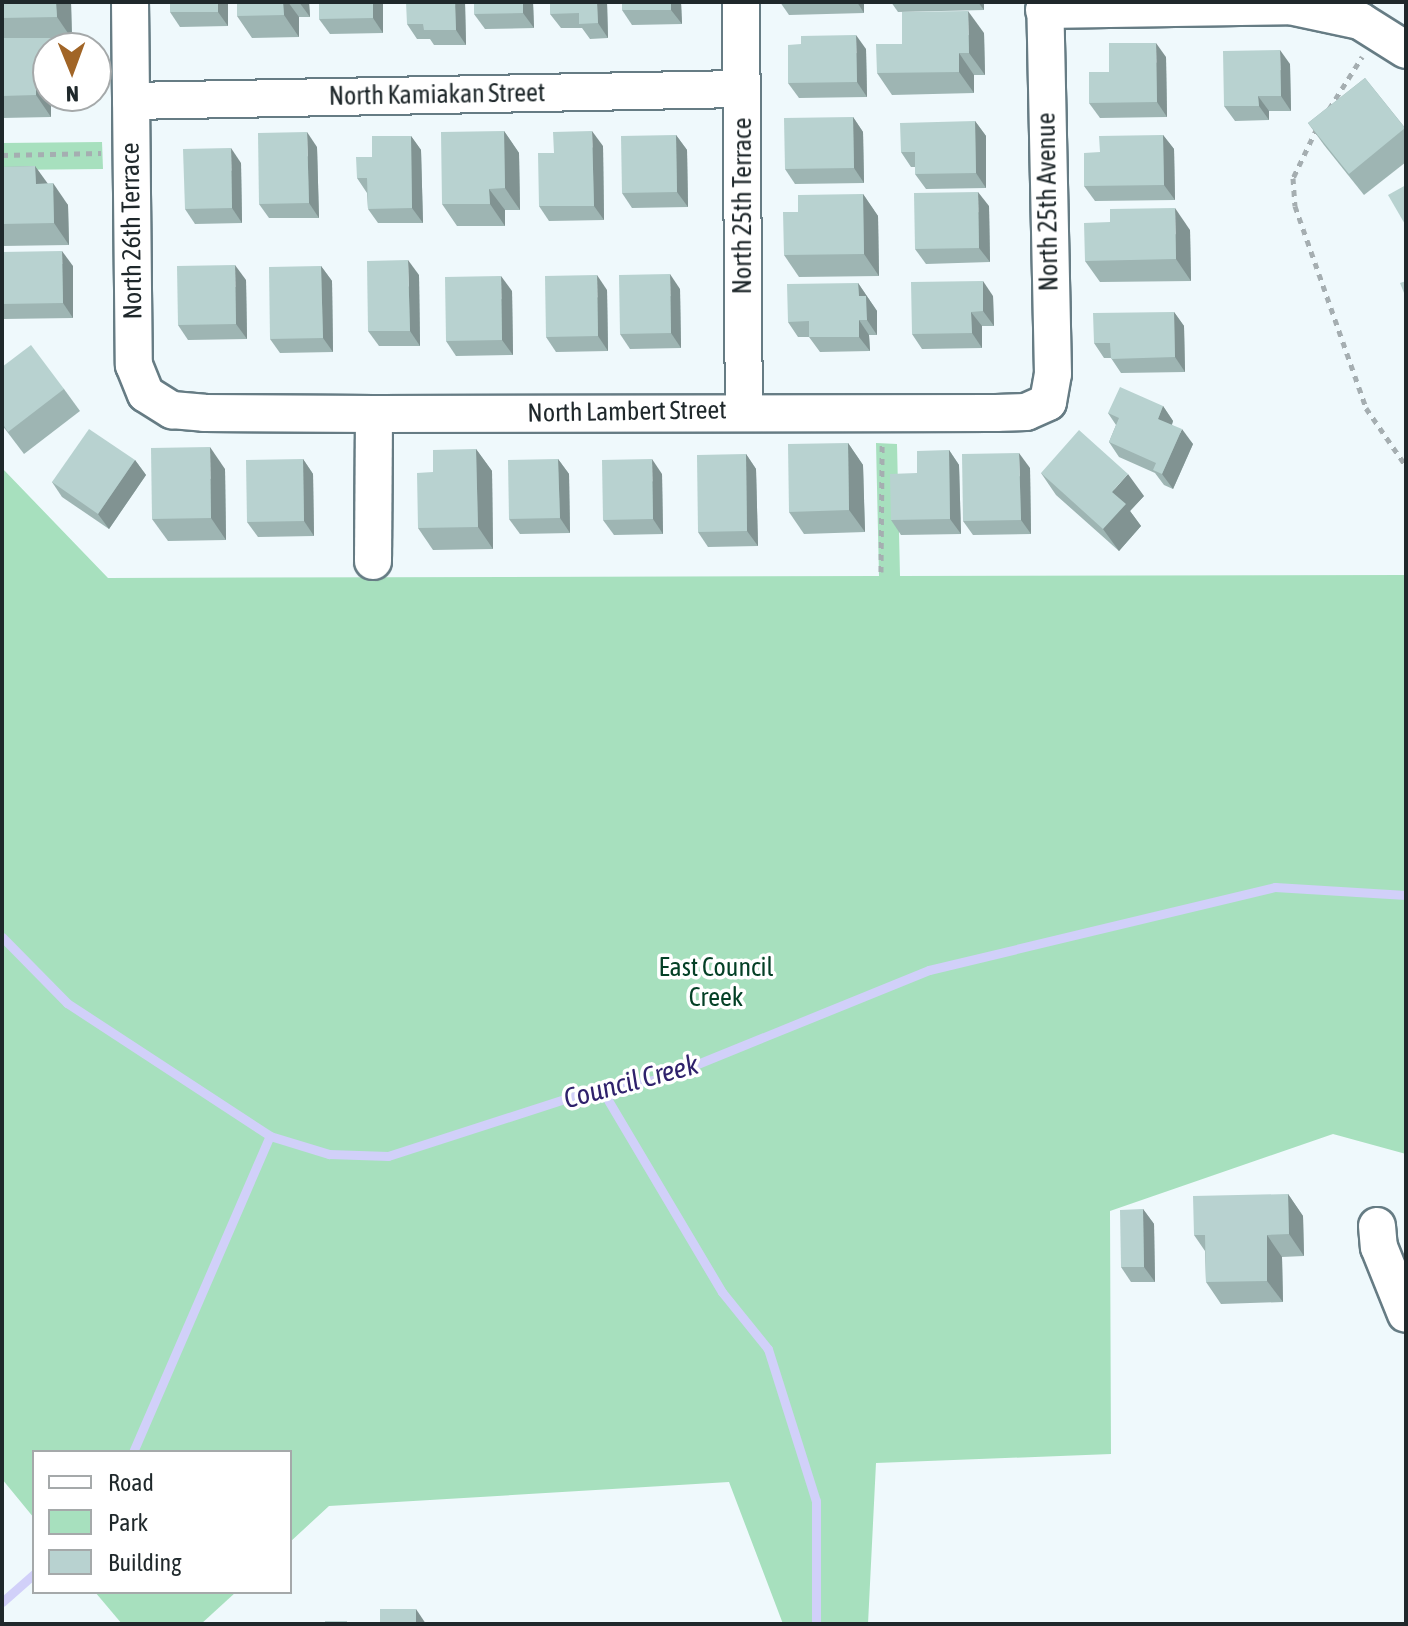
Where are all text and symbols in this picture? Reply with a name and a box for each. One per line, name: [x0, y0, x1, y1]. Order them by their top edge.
north arrow: [32, 32, 112, 112]
street label: North Kamiakan Street: [329, 78, 545, 112]
text: N: [66, 81, 79, 107]
street label: North 25th Avenue: [1031, 112, 1065, 292]
street label: North 25th Terrace: [727, 118, 759, 294]
street label: North 26th Terrace: [115, 142, 149, 320]
street label: North Lambert Street: [527, 395, 727, 429]
park label: East Council Creek: [659, 952, 773, 1014]
water label: Council Creek: [560, 1047, 702, 1115]
legend: [32, 1450, 292, 1594]
text: Road: [108, 1469, 154, 1496]
text: Park: [108, 1509, 148, 1536]
text: Building: [108, 1549, 181, 1576]

